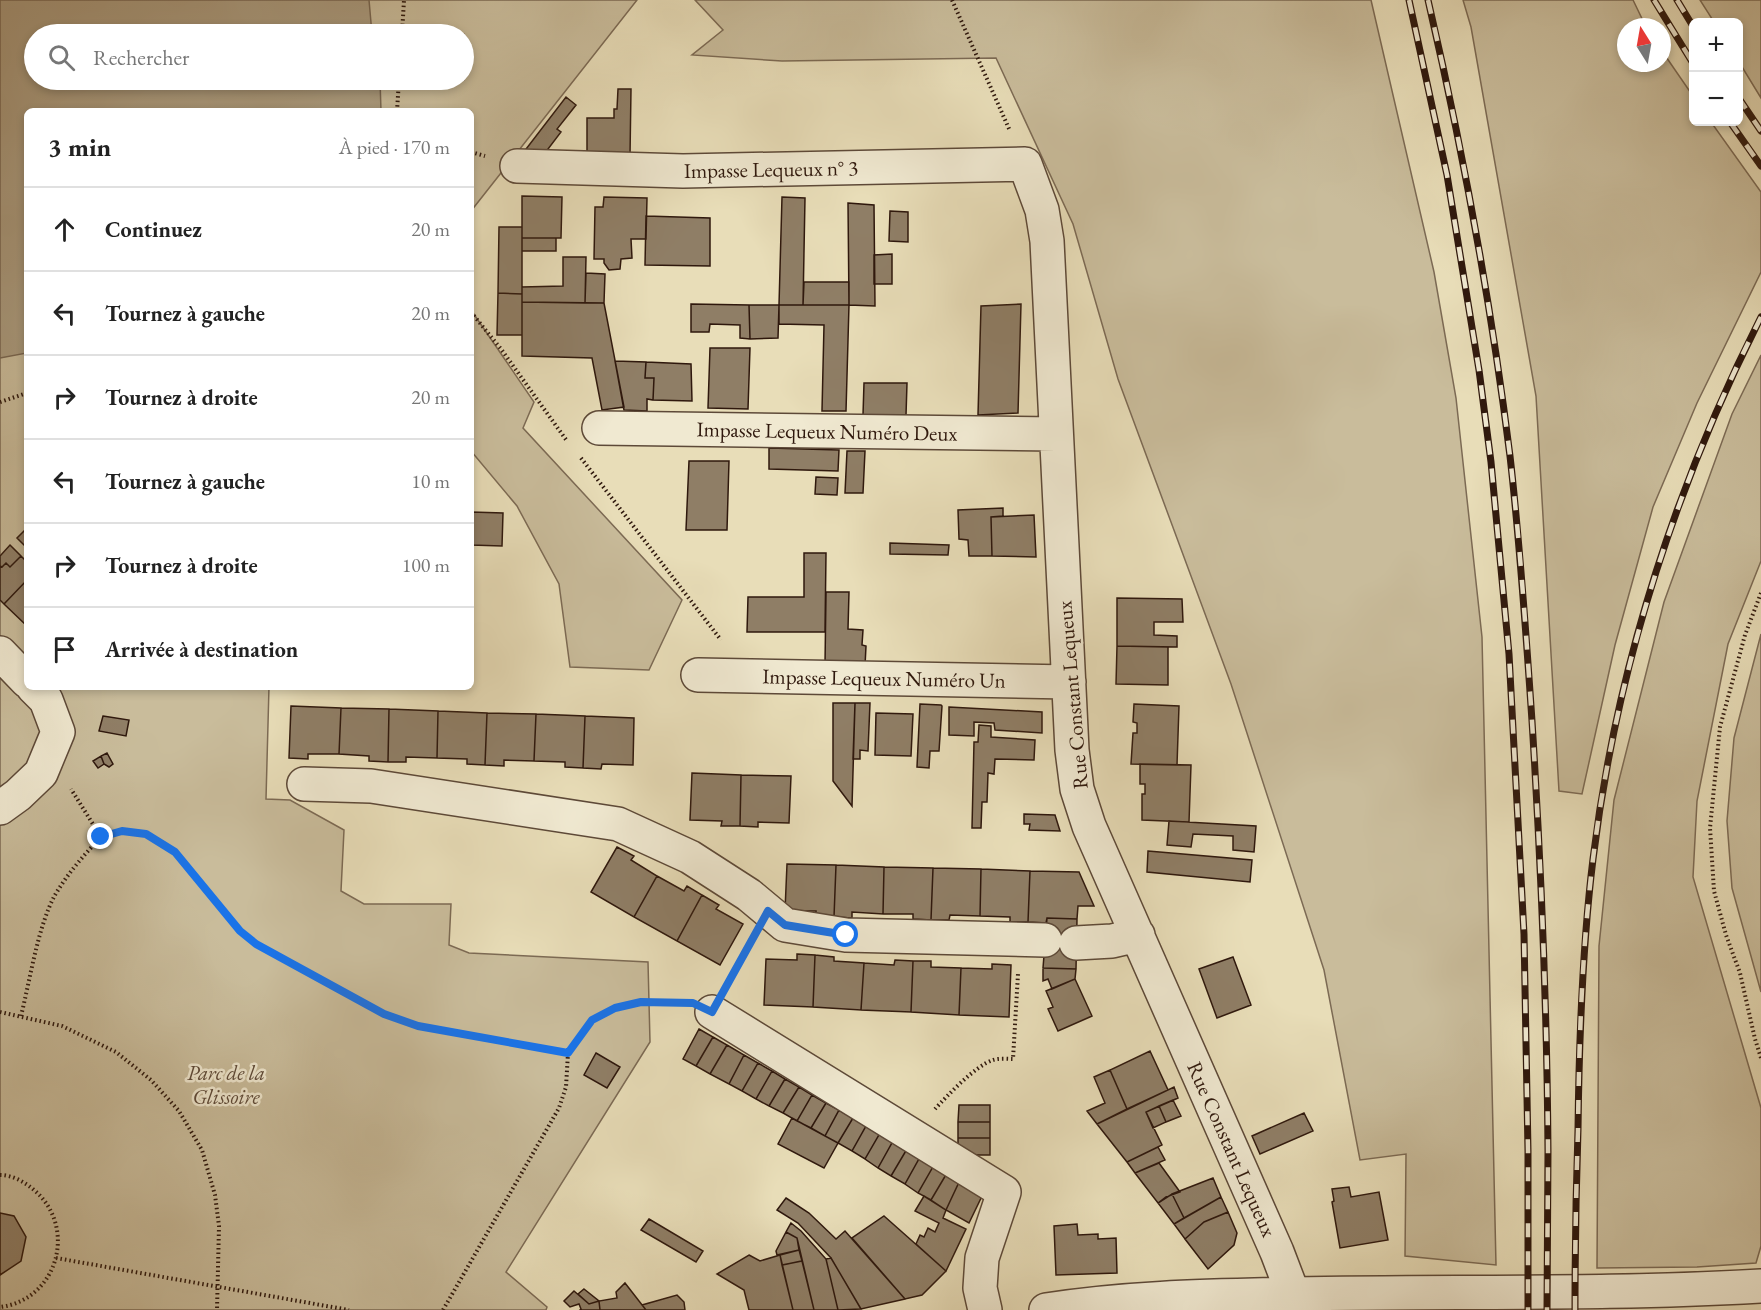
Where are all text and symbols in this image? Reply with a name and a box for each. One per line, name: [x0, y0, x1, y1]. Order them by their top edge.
north arrow: [1617, 18, 1671, 72]
map controls: [1689, 18, 1743, 126]
button: +: [1689, 18, 1743, 72]
search box: [24, 24, 474, 90]
icon: search: [45, 41, 78, 74]
text: Rechercher: [93, 43, 189, 72]
button: −: [1689, 72, 1743, 126]
text: 3 min: [48, 130, 111, 164]
text: À pied · 170 m: [339, 134, 450, 160]
street label: Impasse Lequeux n° 3: [684, 154, 858, 184]
icon: ahead: [48, 213, 81, 246]
text: Continuez: [105, 215, 202, 244]
text: 20 m: [411, 216, 450, 242]
icon: left: [48, 297, 81, 330]
text: Tournez à gauche: [105, 299, 265, 328]
text: 20 m: [411, 300, 450, 326]
icon: right: [48, 381, 81, 414]
text: Tournez à droite: [105, 383, 258, 412]
text: 20 m: [411, 384, 450, 410]
street label: Impasse Lequeux Numéro Deux: [696, 415, 958, 447]
icon: left: [48, 465, 81, 498]
text: Tournez à gauche: [105, 467, 265, 496]
text: 10 m: [411, 468, 450, 494]
icon: right: [48, 549, 81, 582]
text: Tournez à droite: [105, 551, 258, 580]
text: 100 m: [402, 552, 450, 578]
street label: Rue Constant Lequeux: [1050, 600, 1094, 790]
icon: arrive: [48, 633, 81, 666]
text: Arrivée à destination: [105, 635, 298, 664]
street label: Impasse Lequeux Numéro Un: [762, 662, 1006, 694]
route end: [87, 823, 113, 849]
route start: [832, 921, 858, 947]
street label: Rue Constant Lequeux: [1181, 1057, 1283, 1241]
park label: Parc de la Glissoire: [187, 1059, 265, 1110]

